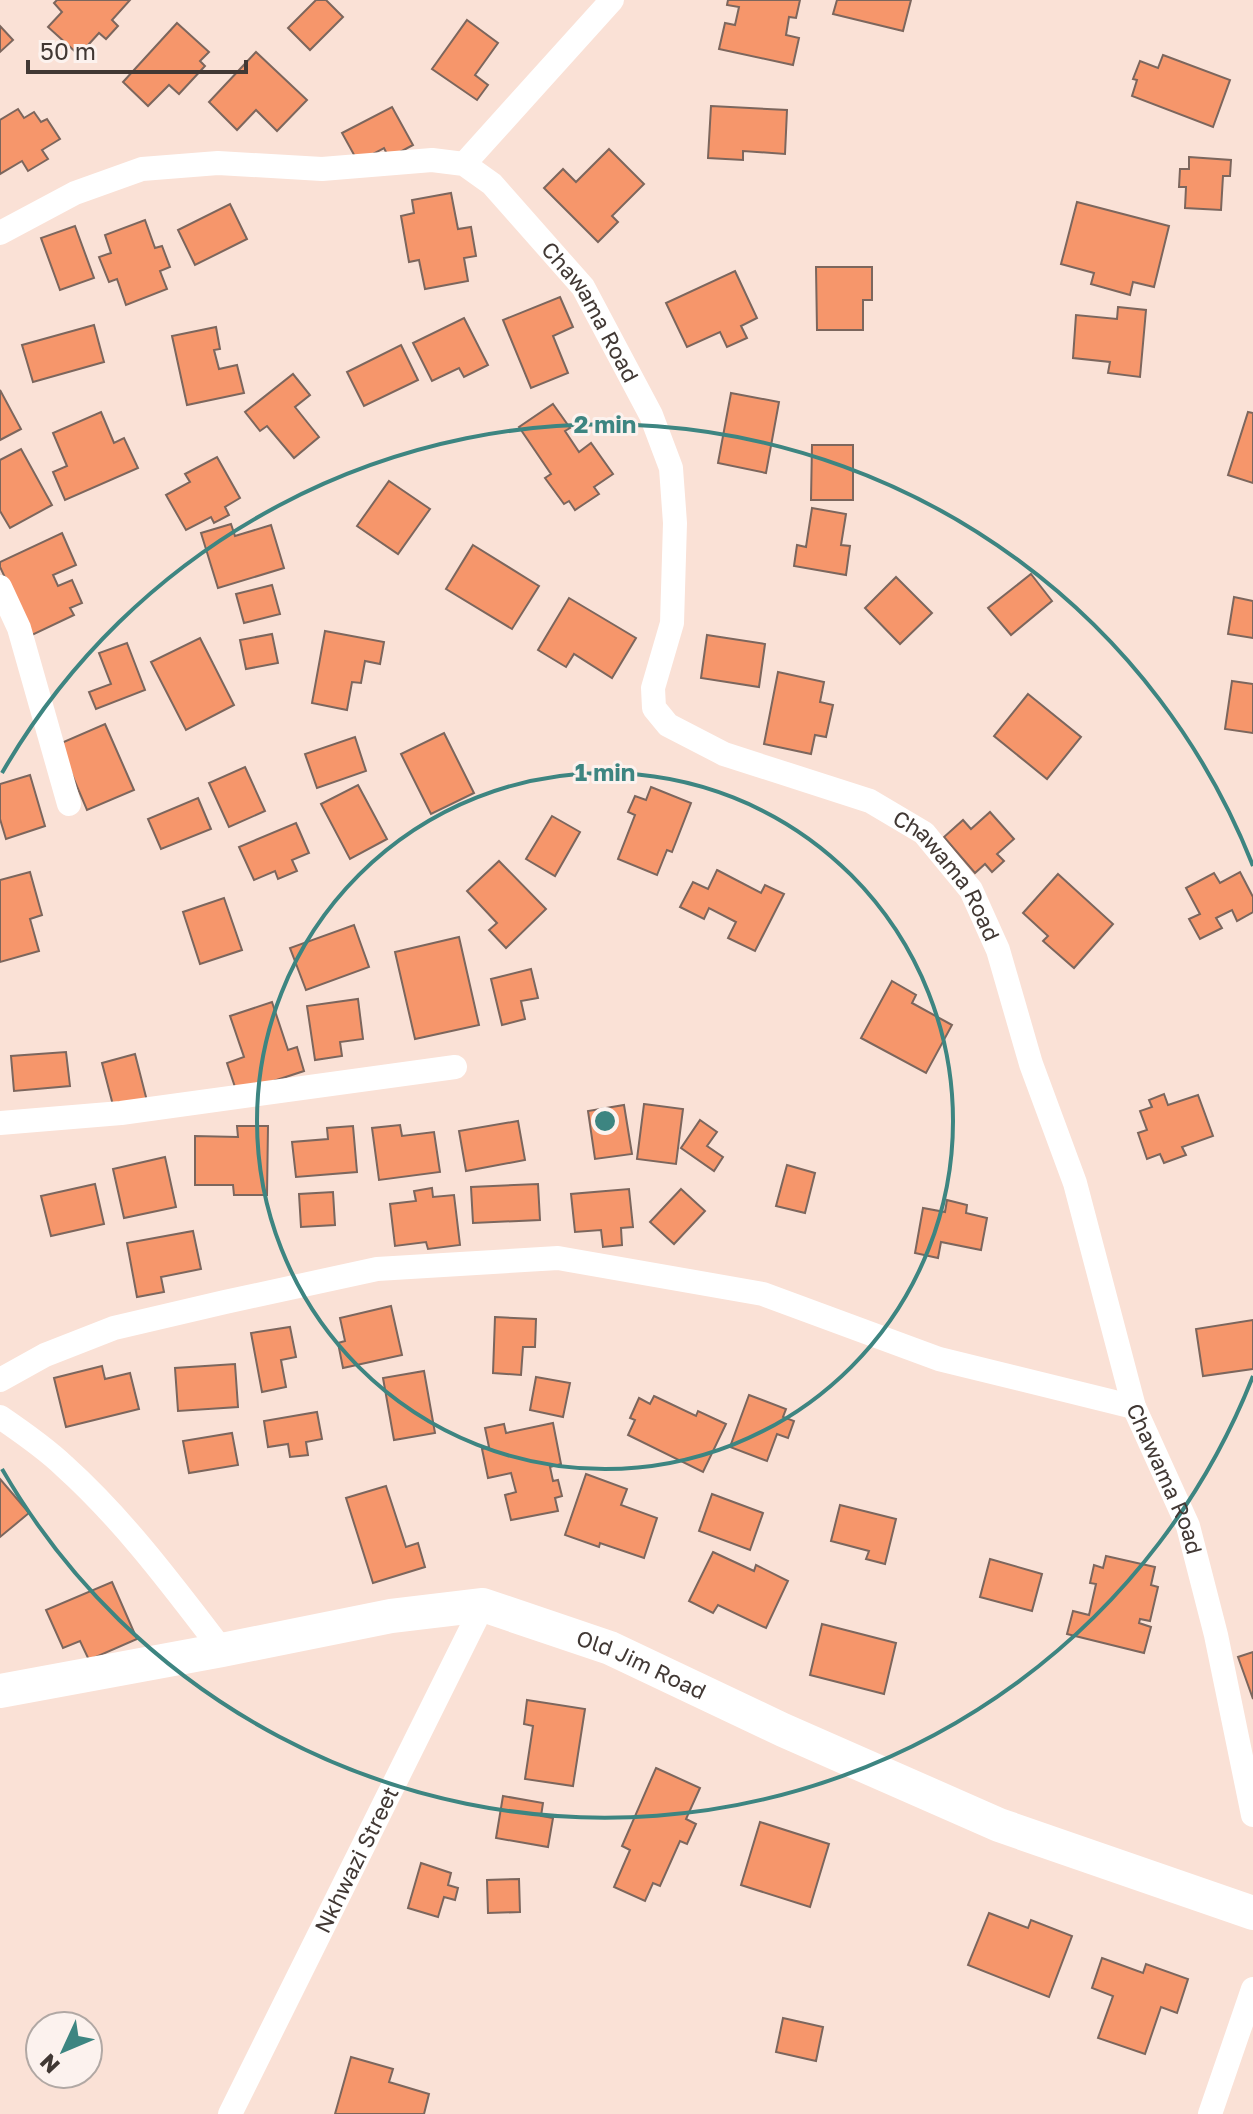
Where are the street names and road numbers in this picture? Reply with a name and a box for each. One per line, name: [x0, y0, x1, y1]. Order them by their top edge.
street label: Chawama Road: [536, 236, 645, 387]
street label: Chawama Road: [888, 804, 1006, 945]
street label: Chawama Road: [1121, 1399, 1209, 1557]
street label: Old Jim Road: [573, 1624, 711, 1705]
street label: Nkhwazi Street: [308, 1782, 404, 1937]

